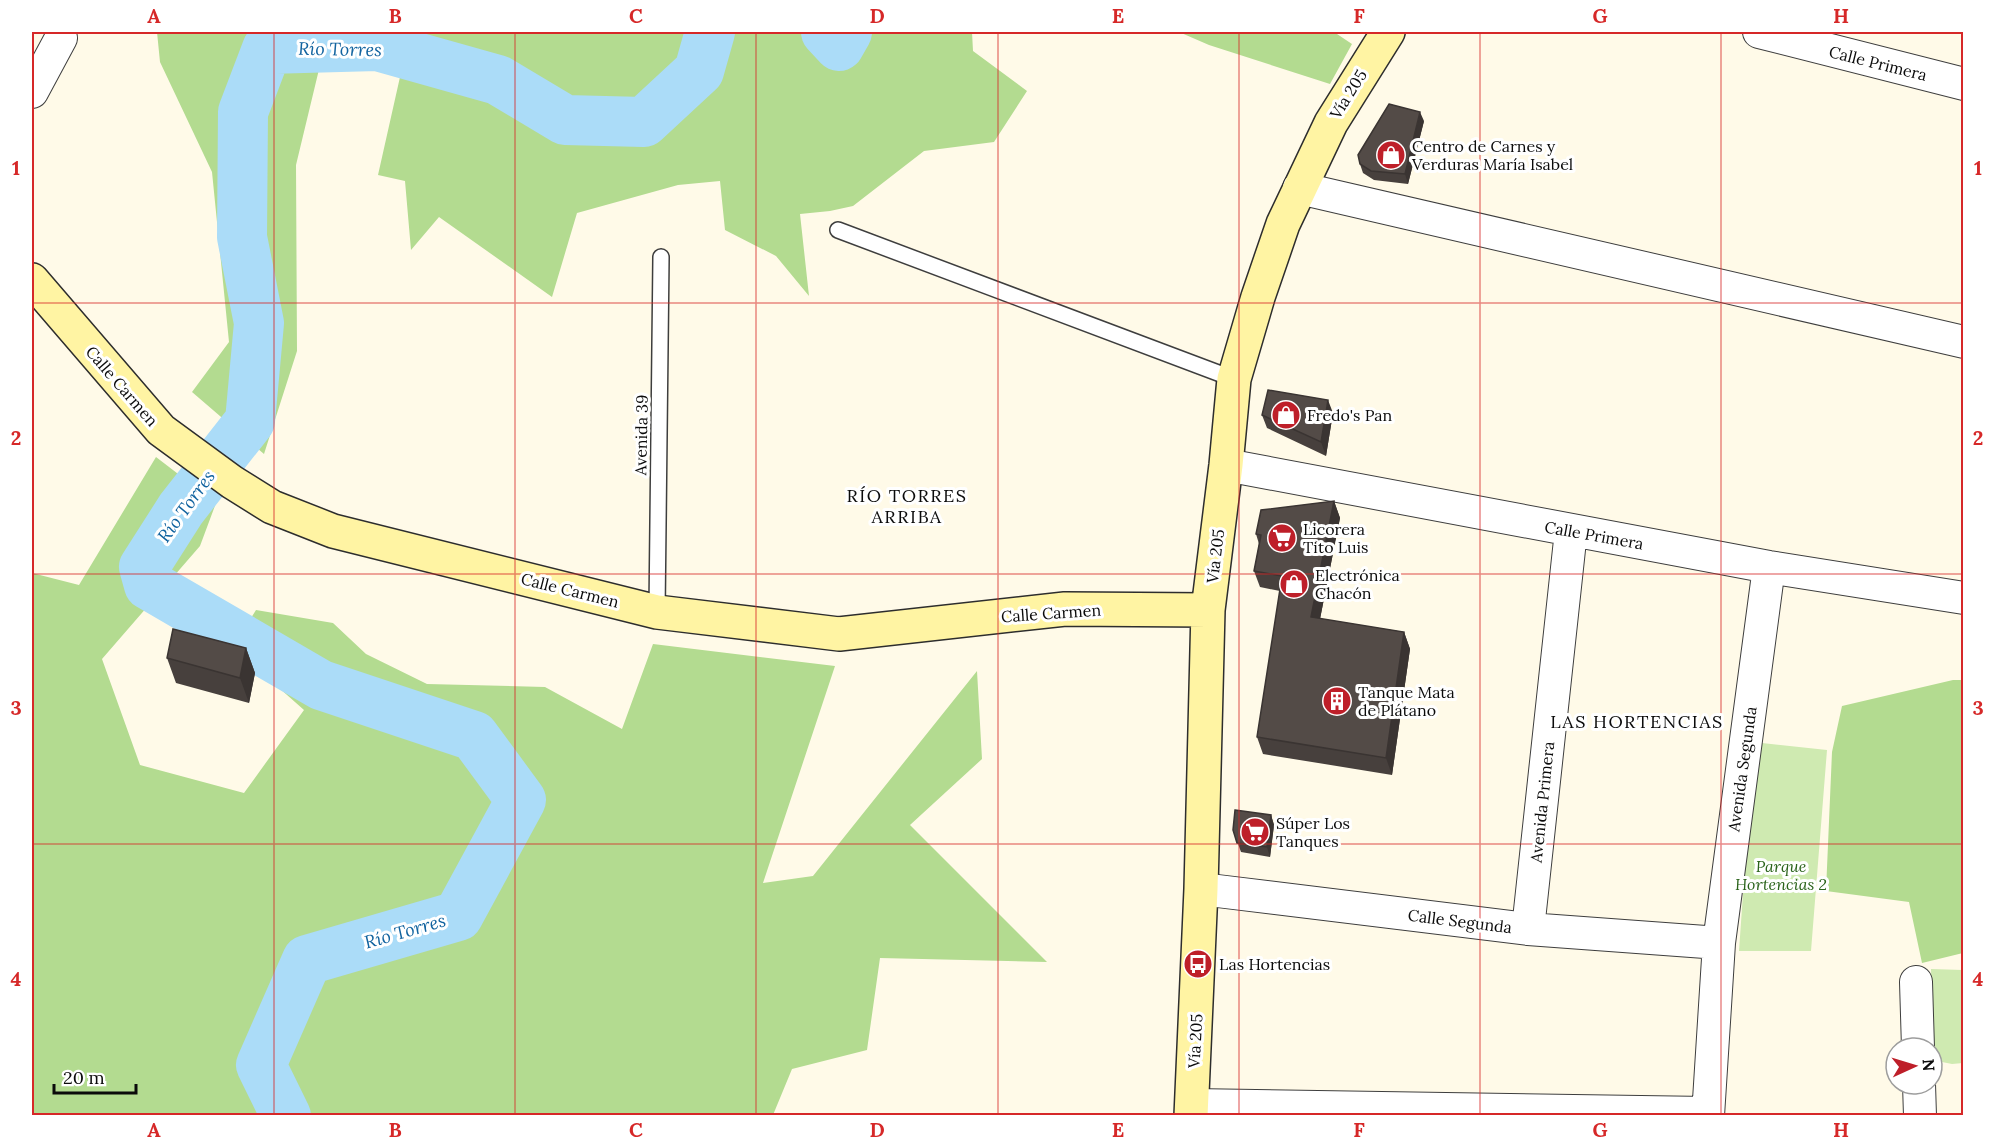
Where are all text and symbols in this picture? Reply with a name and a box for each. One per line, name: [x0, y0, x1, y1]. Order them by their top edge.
text: A: [147, 3, 161, 28]
text: B: [388, 3, 402, 28]
text: C: [629, 3, 643, 28]
text: D: [869, 3, 885, 28]
text: E: [1112, 3, 1124, 28]
text: F: [1353, 3, 1365, 28]
text: G: [1592, 3, 1608, 28]
text: H: [1833, 3, 1849, 28]
water label: Río Torres: [298, 37, 382, 61]
street label: Calle Primera: [1827, 41, 1929, 85]
street label: Vía 205: [1325, 66, 1371, 123]
place label: Centro de Carnes y Verduras María Isabel: [1411, 136, 1573, 174]
shop icon: Centro de Carnes y Verduras María Isabel: [1375, 139, 1407, 171]
text: 1: [12, 155, 20, 180]
text: 1: [1974, 155, 1982, 180]
street label: Calle Carmen: [82, 342, 163, 431]
street label: Avenida 39: [630, 394, 652, 477]
shop icon: Fredo's Pan: [1270, 399, 1302, 431]
place label: Fredo's Pan: [1307, 405, 1393, 425]
text: 2: [11, 425, 21, 450]
text: 2: [1973, 425, 1983, 450]
water label: Río Torres: [152, 465, 220, 547]
district label: RÍO TORRES ARRIBA: [847, 484, 967, 528]
street label: Calle Primera: [1543, 516, 1645, 554]
place label: Licorera Tito Luis: [1303, 519, 1368, 557]
supermarket icon: Licorera Tito Luis: [1266, 522, 1298, 554]
street label: Vía 205: [1202, 528, 1228, 585]
place label: Electrónica Chacón: [1315, 565, 1400, 603]
street label: Calle Carmen: [519, 568, 621, 612]
shop icon: Electrónica Chacón: [1278, 568, 1310, 600]
street label: Calle Carmen: [1000, 600, 1102, 626]
place label: Tanque Mata de Plátano: [1358, 682, 1455, 720]
building icon: Tanque Mata de Plátano: [1321, 685, 1353, 717]
text: 3: [10, 695, 22, 720]
text: 3: [1972, 695, 1984, 720]
street label: Avenida Segunda: [1723, 705, 1761, 834]
district label: LAS HORTENCIAS: [1550, 710, 1724, 733]
street label: Avenida Primera: [1526, 740, 1558, 865]
place label: Súper Los Tanques: [1276, 813, 1350, 851]
supermarket icon: Súper Los Tanques: [1239, 816, 1271, 848]
park label: Parque Hortencias 2: [1735, 856, 1827, 894]
street label: Calle Segunda: [1407, 905, 1513, 937]
water label: Río Torres: [362, 908, 448, 954]
bus stop icon: Las Hortencias: [1182, 948, 1214, 980]
place label: Las Hortencias: [1219, 954, 1330, 974]
text: 4: [11, 966, 22, 991]
text: 4: [1973, 966, 1984, 991]
street label: Vía 205: [1184, 1013, 1206, 1070]
north arrow: [1884, 1036, 1944, 1096]
scale bar: [54, 1057, 136, 1095]
text: N: [1919, 1058, 1939, 1072]
text: 20 m: [63, 1066, 105, 1089]
text: A: [147, 1117, 161, 1142]
text: B: [388, 1117, 402, 1142]
text: C: [629, 1117, 643, 1142]
text: D: [869, 1117, 885, 1142]
text: E: [1112, 1117, 1124, 1142]
text: F: [1353, 1117, 1365, 1142]
text: G: [1592, 1117, 1608, 1142]
text: H: [1833, 1117, 1849, 1142]

